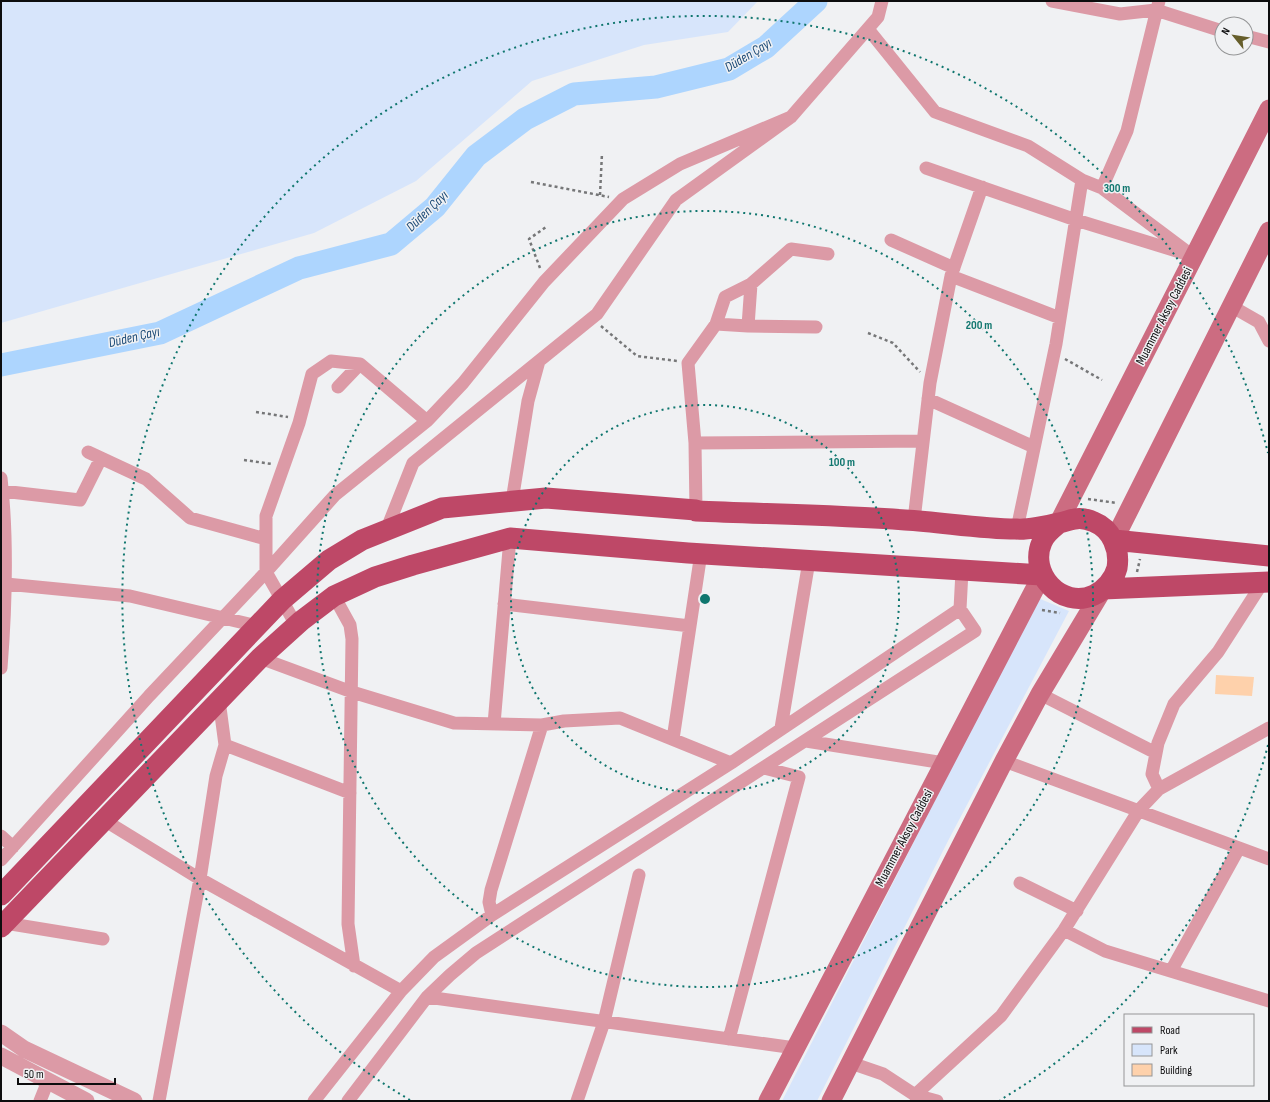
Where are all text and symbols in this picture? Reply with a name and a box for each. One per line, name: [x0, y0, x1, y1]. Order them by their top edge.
north arrow: [1214, 16, 1254, 56]
text: N: [1219, 25, 1233, 37]
water label: Düden Çayı: [721, 34, 775, 76]
text: 300 m: [1104, 181, 1130, 196]
water label: Düden Çayı: [402, 187, 452, 235]
street label: Muammer Aksoy Caddesi: [1132, 264, 1196, 368]
text: 200 m: [966, 318, 992, 333]
water label: Düden Çayı: [107, 323, 162, 351]
text: 100 m: [829, 455, 855, 470]
centre of rings: [698, 592, 712, 606]
street label: Muammer Aksoy Caddesi: [872, 787, 936, 889]
legend: [1124, 1014, 1254, 1086]
text: Road: [1160, 1023, 1180, 1038]
text: Park: [1160, 1043, 1178, 1058]
scale bar: [18, 1060, 115, 1086]
text: Building: [1160, 1063, 1192, 1078]
text: 50 m: [24, 1067, 44, 1082]

